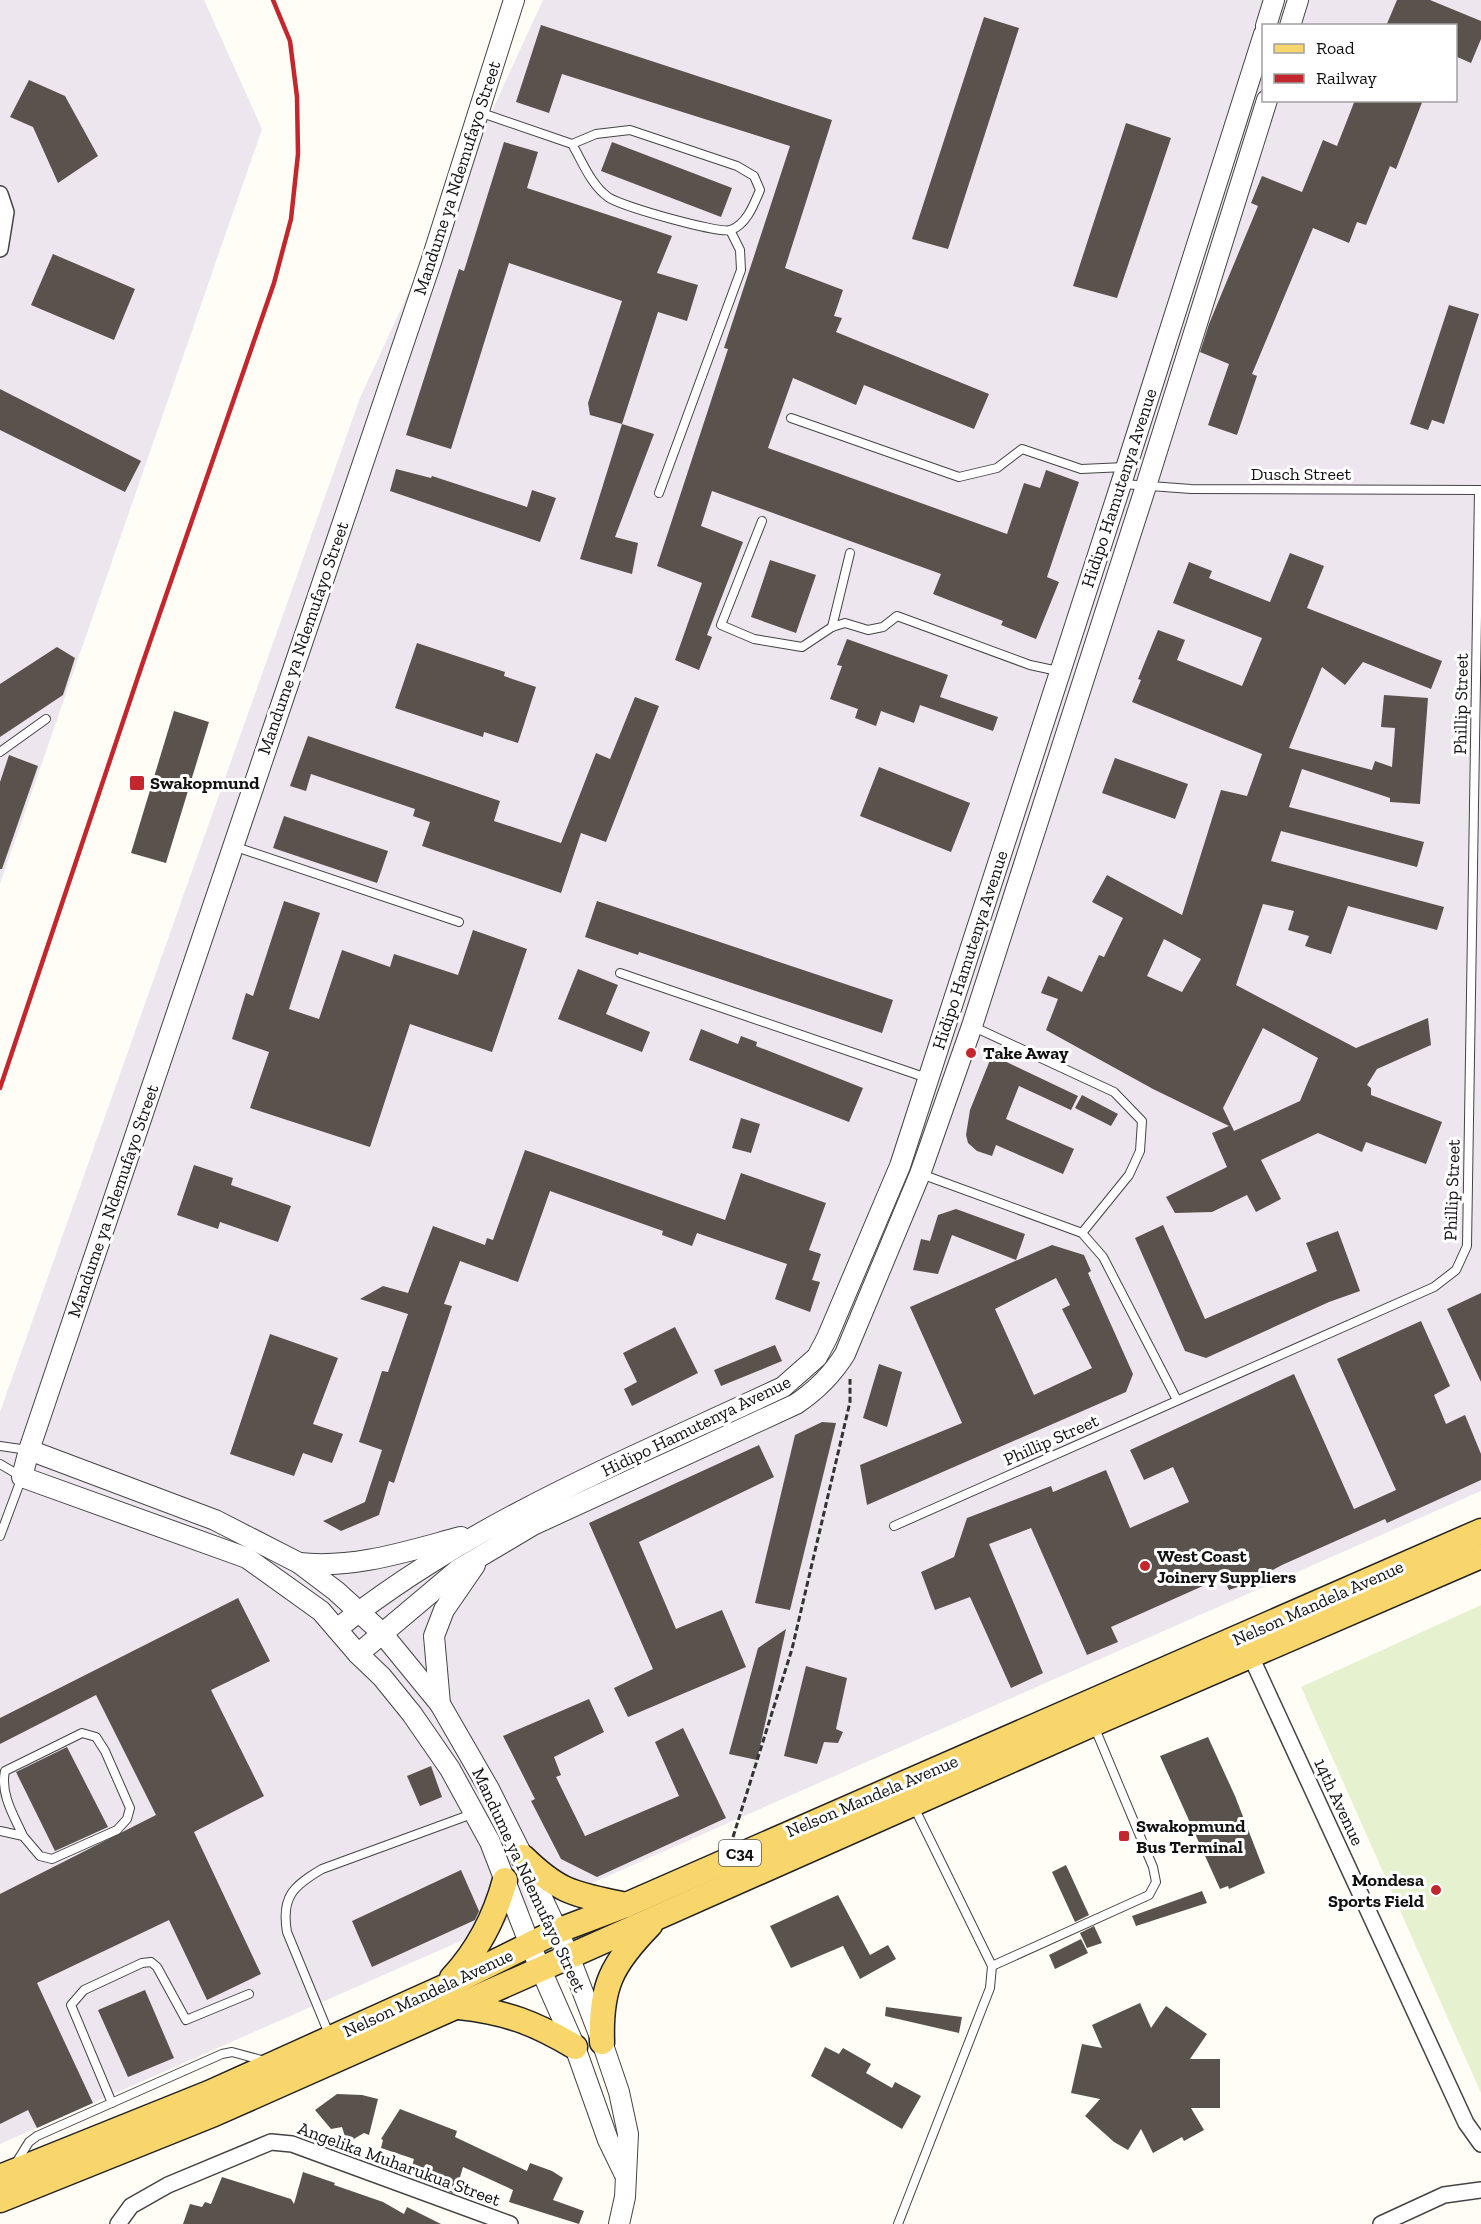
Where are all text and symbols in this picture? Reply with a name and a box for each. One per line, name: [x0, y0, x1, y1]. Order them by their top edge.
legend: [1262, 24, 1457, 102]
text: Road: [1316, 37, 1355, 59]
street label: Mandume ya Ndemufayo Street: [409, 58, 505, 298]
text: Railway: [1316, 67, 1378, 89]
street label: Hidipo Hamutenya Avenue: [1076, 386, 1162, 590]
street label: Dusch Street: [1251, 463, 1352, 485]
street label: Mandume ya Ndemufayo Street: [253, 518, 353, 757]
street label: Phillip Street: [1449, 653, 1473, 755]
place label: Swakopmund: [150, 772, 260, 794]
marker: Swakopmund: [128, 774, 146, 792]
street label: Hidipo Hamutenya Avenue: [927, 848, 1013, 1052]
place label: Take Away: [983, 1042, 1069, 1064]
marker: Take Away: [964, 1046, 978, 1060]
street label: Mandume ya Ndemufayo Street: [63, 1081, 163, 1320]
street label: Phillip Street: [1439, 1139, 1465, 1241]
street label: Hidipo Hamutenya Avenue: [598, 1371, 794, 1481]
street label: Phillip Street: [1000, 1409, 1102, 1471]
place label: West Coast Joinery Suppliers: [1157, 1545, 1296, 1588]
street label: Nelson Mandela Avenue: [1229, 1555, 1407, 1651]
marker: West Coast Joinery Suppliers: [1138, 1559, 1152, 1573]
street label: Nelson Mandela Avenue: [783, 1750, 961, 1842]
street label: 14th Avenue: [1309, 1755, 1369, 1849]
street label: Mandume ya Ndemufayo Street: [467, 1764, 591, 1996]
place label: Swakopmund Bus Terminal: [1136, 1815, 1246, 1858]
marker: Swakopmund Bus Terminal: [1117, 1829, 1131, 1843]
road number: C34: [719, 1840, 761, 1866]
place label: Mondesa Sports Field: [1328, 1869, 1425, 1912]
marker: Mondesa Sports Field: [1429, 1883, 1443, 1897]
street label: Nelson Mandela Avenue: [340, 1944, 516, 2042]
street label: Angelika Muharukua Street: [295, 2117, 504, 2211]

